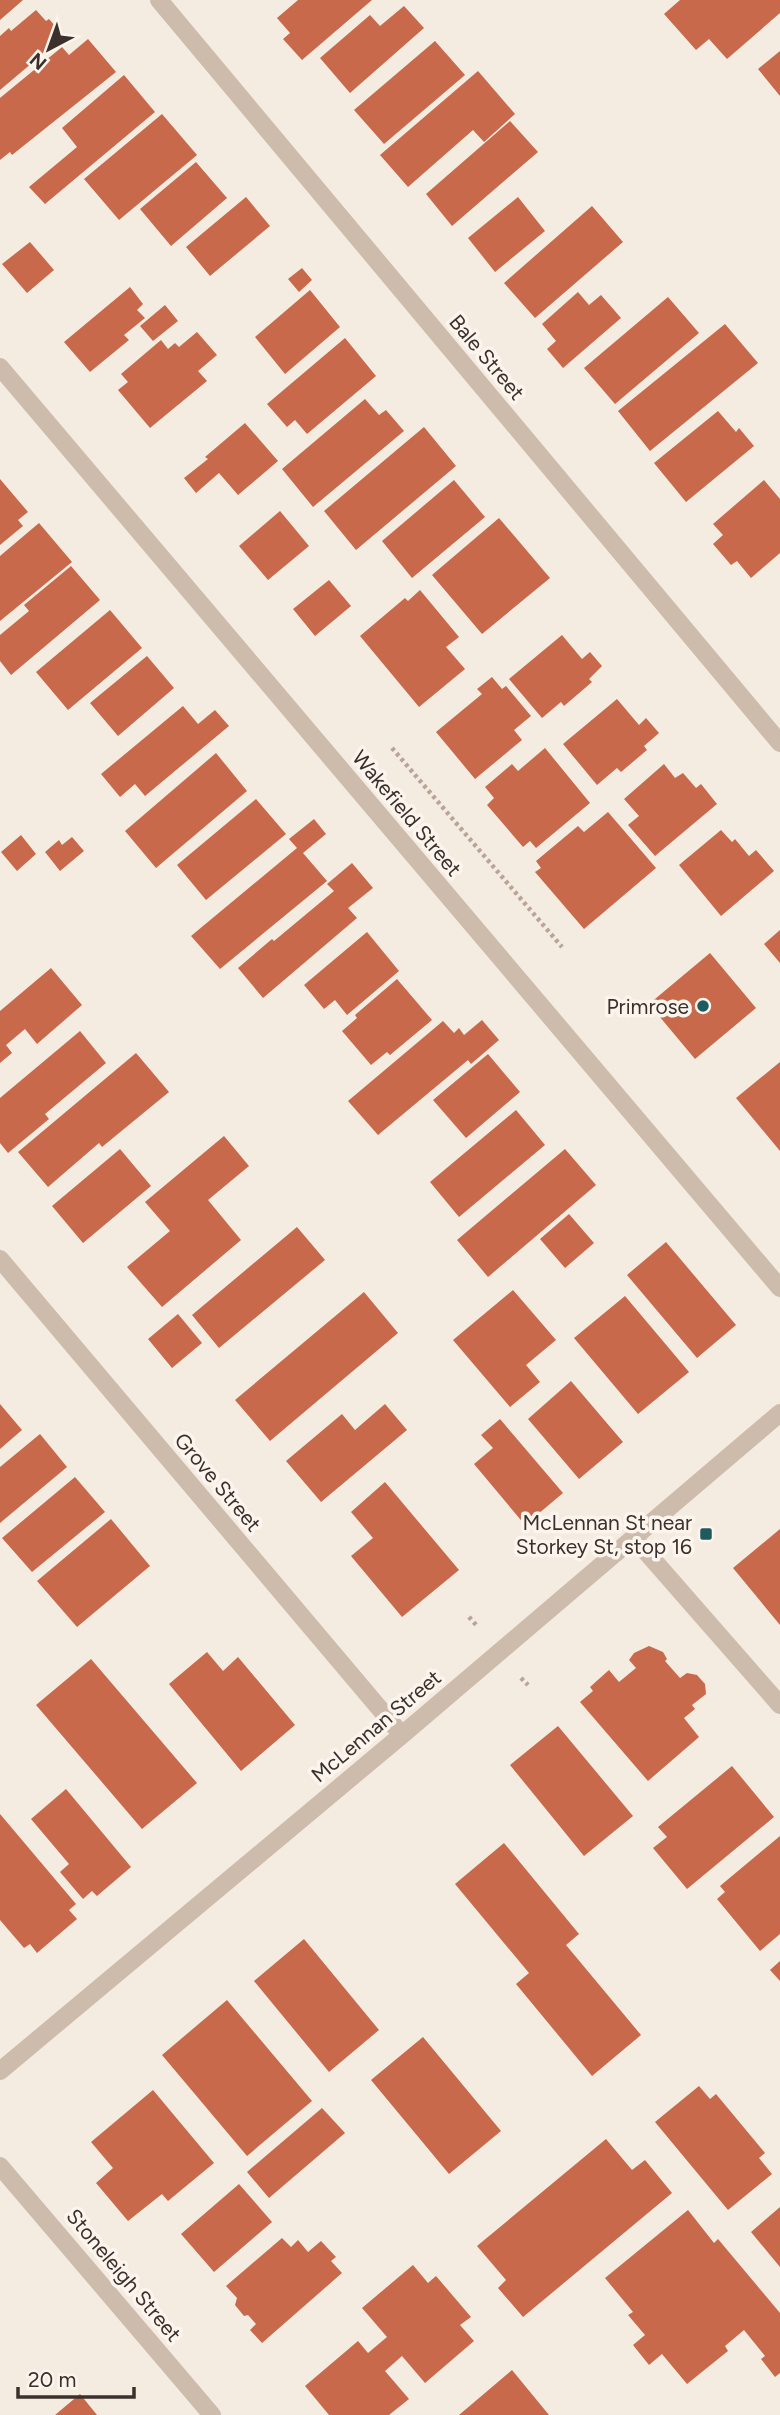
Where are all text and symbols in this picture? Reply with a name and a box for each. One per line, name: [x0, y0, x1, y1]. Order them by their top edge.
north arrow: [14, 14, 84, 84]
text: N: [25, 48, 51, 75]
street label: Bale Street: [444, 309, 530, 405]
street label: Wakefield Street: [347, 745, 467, 881]
place label: Primrose: [607, 994, 689, 1019]
marker: Primrose: [695, 998, 711, 1014]
street label: Grove Street: [170, 1428, 267, 1536]
place label: McLennan St near Storkey St, stop 16: [516, 1510, 692, 1559]
marker: McLennan St near Storkey St, stop 16: [698, 1526, 714, 1542]
street label: McLennan Street: [306, 1665, 446, 1787]
street label: Stoneleigh Street: [61, 2204, 187, 2346]
scale bar: [18, 2356, 133, 2400]
text: 20 m: [28, 2367, 76, 2392]

